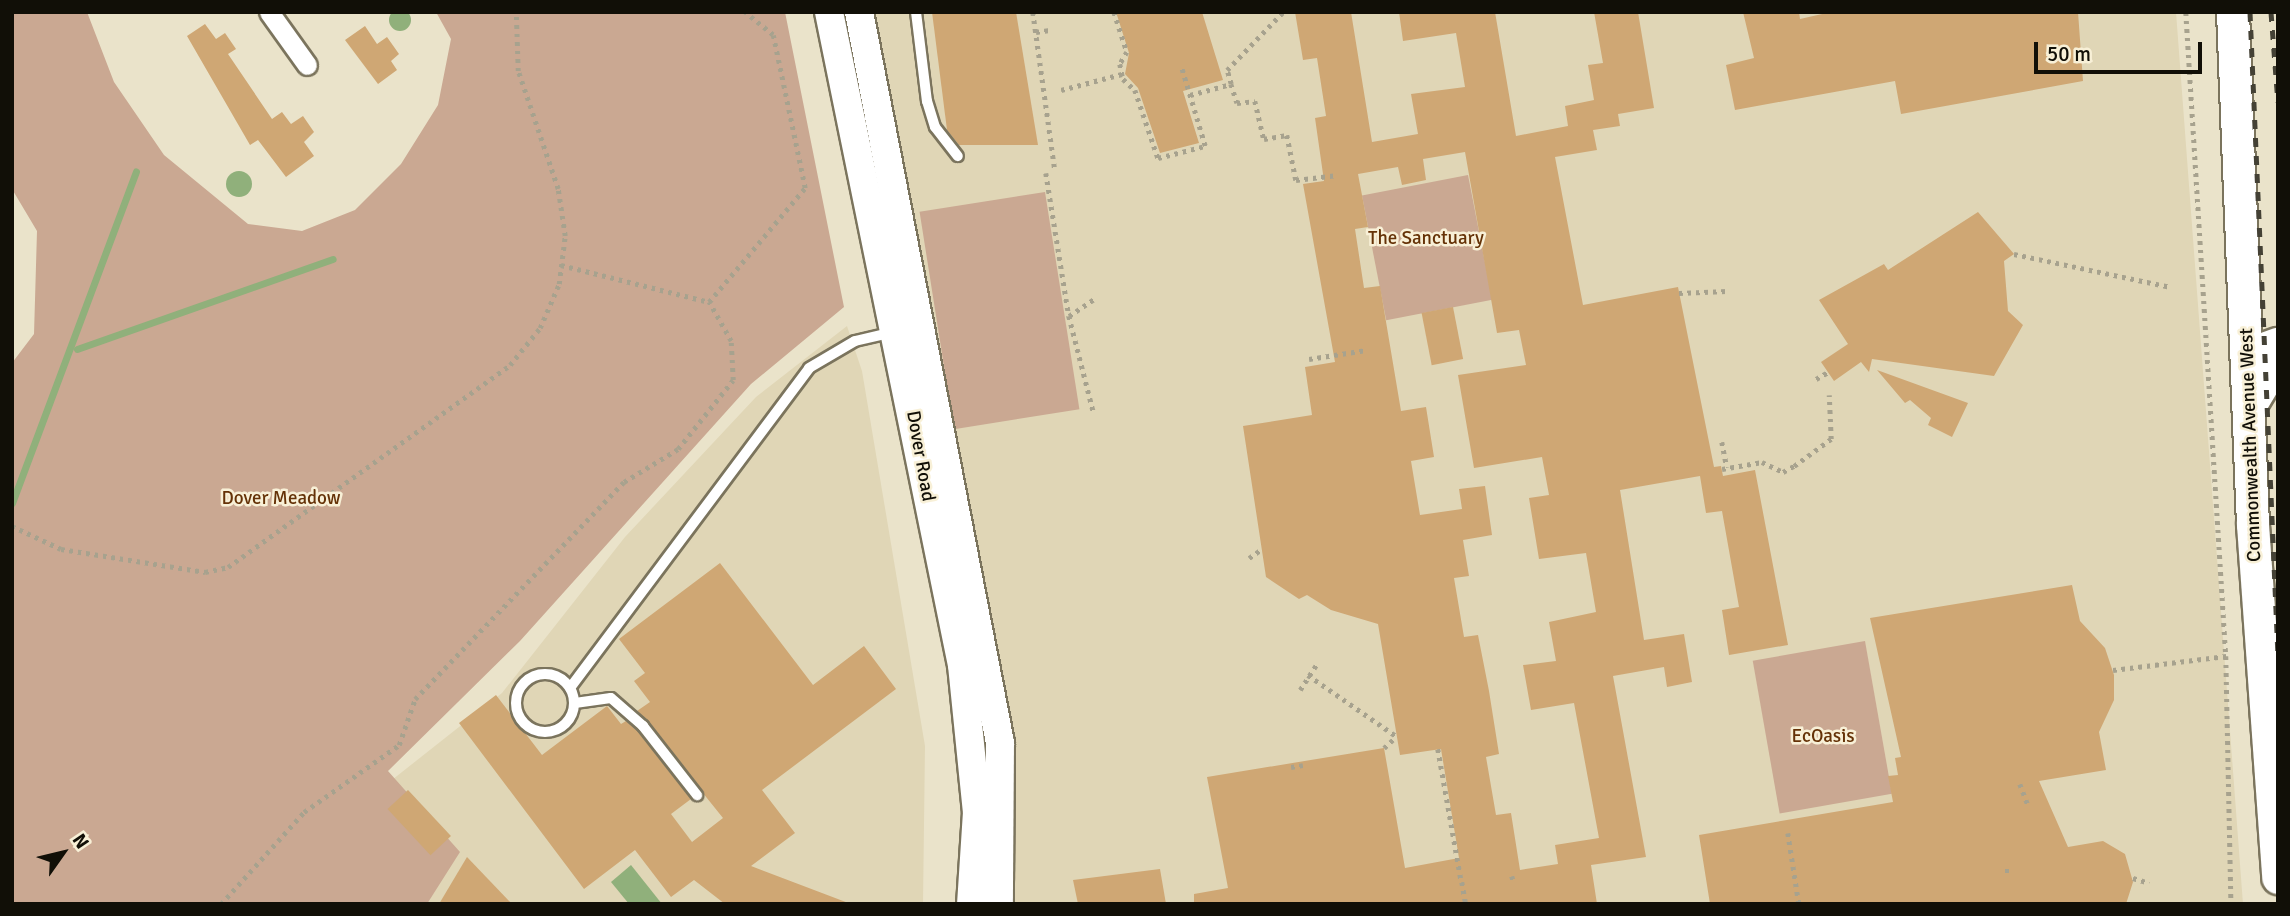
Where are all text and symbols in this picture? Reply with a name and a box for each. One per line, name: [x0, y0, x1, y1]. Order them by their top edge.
scale bar: [2038, 28, 2206, 72]
text: 50 m: [2047, 41, 2091, 67]
park label: The Sanctuary: [1368, 228, 1484, 250]
street label: Commonwealth Avenue West: [2236, 328, 2266, 562]
street label: Dover Road: [901, 409, 939, 503]
park label: Dover Meadow: [222, 488, 340, 510]
park label: EcOasis: [1791, 726, 1855, 748]
north arrow: [28, 818, 98, 888]
text: N: [67, 829, 94, 853]

